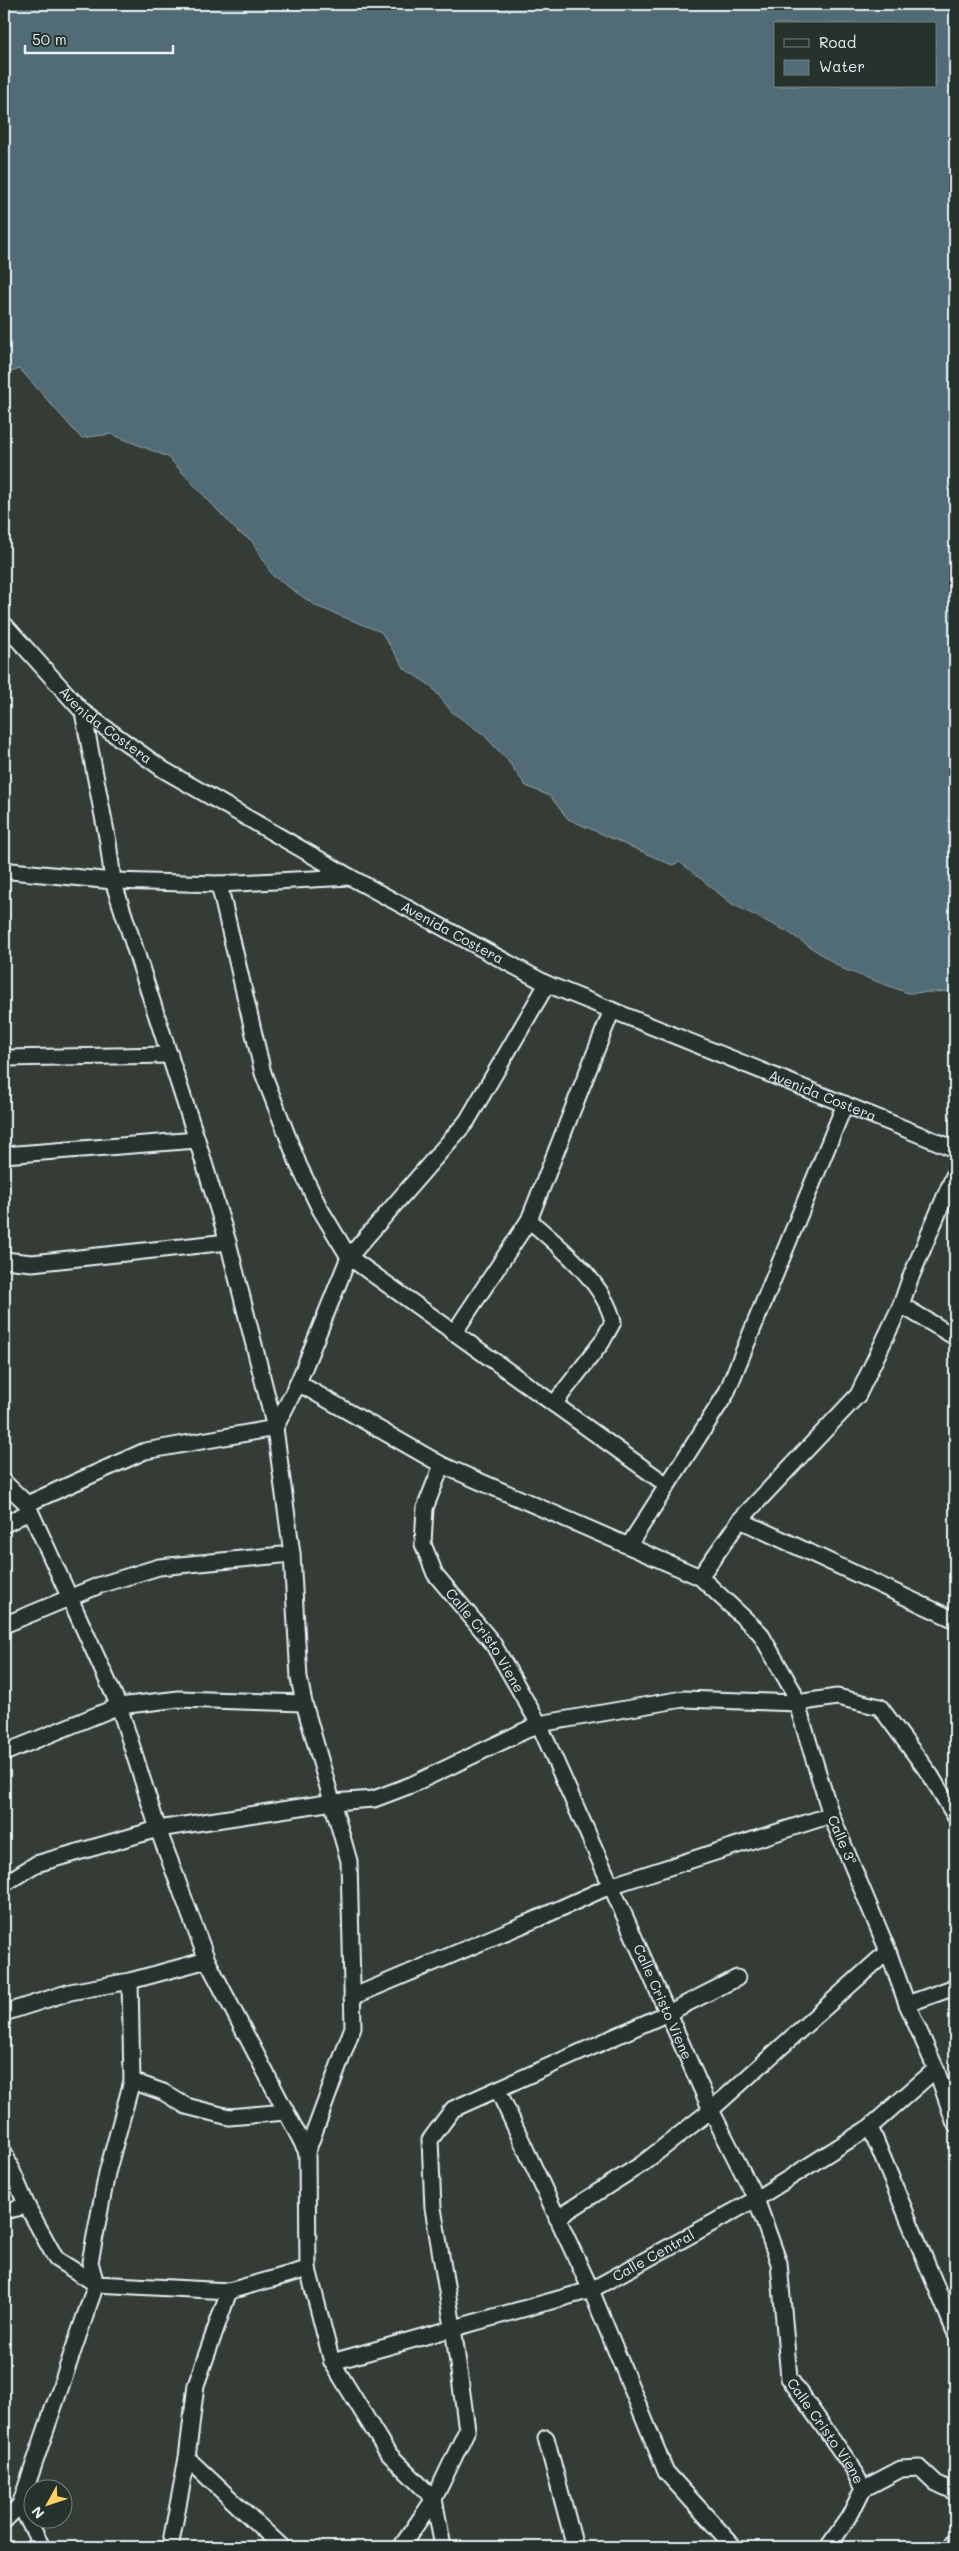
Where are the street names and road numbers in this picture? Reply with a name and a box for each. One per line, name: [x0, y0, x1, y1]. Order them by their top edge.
street label: Avenida Costera: [55, 682, 156, 768]
street label: Avenida Costera: [398, 897, 507, 968]
street label: Avenida Costera: [766, 1065, 879, 1125]
street label: Calle Cristo Viene: [442, 1584, 529, 1696]
street label: Calle 3ª: [824, 1812, 861, 1868]
street label: Calle Cristo Viene: [629, 1941, 697, 2062]
street label: Calle Central: [609, 2225, 697, 2285]
street label: Calle Cristo Viene: [783, 2374, 869, 2487]

